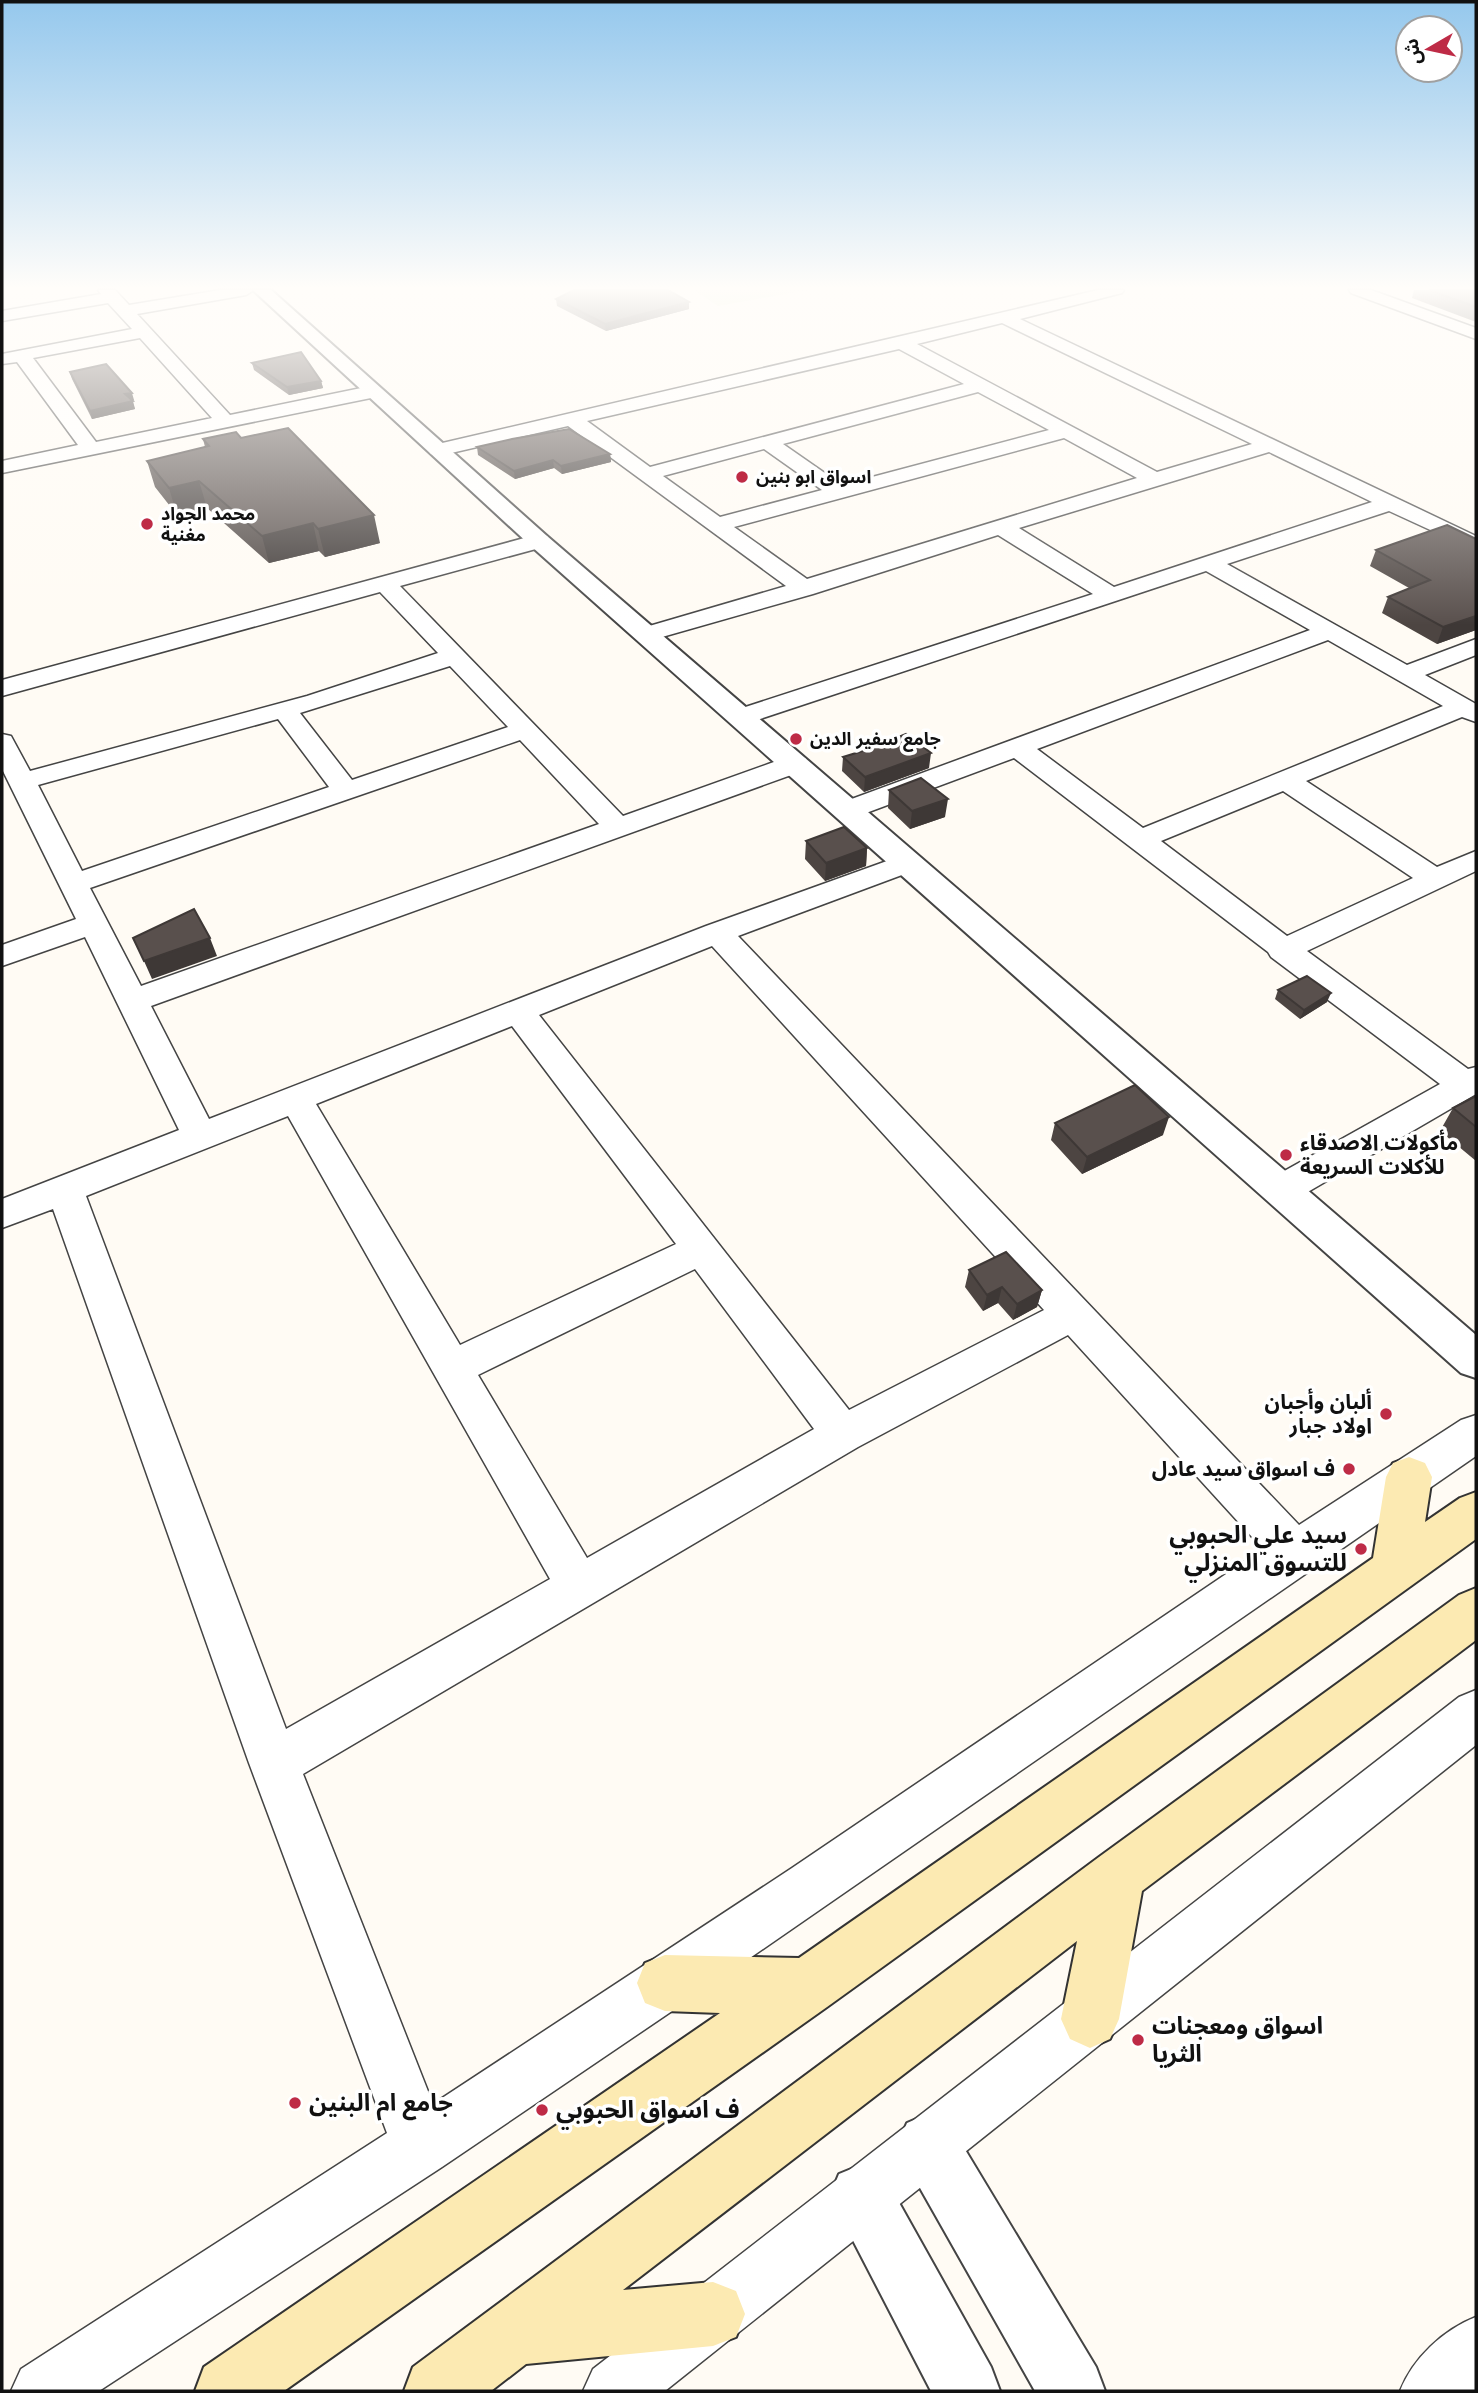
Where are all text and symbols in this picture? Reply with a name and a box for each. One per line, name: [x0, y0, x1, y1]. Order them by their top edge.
north arrow: [1394, 14, 1464, 84]
text: ش: [1398, 37, 1426, 66]
place label: اسواق ابو بنين: [756, 465, 871, 488]
marker: اسواق ابو بنين: [734, 469, 750, 485]
place label: محمد الجواد مغنية: [161, 502, 255, 546]
marker: محمد الجواد مغنية: [139, 516, 155, 532]
place label: جامع سفير الدين: [810, 727, 941, 752]
marker: جامع سفير الدين: [788, 731, 804, 747]
place label: مأكولات الاصدقاء للأكلات السريعة: [1300, 1129, 1458, 1180]
marker: مأكولات الاصدقاء للأكلات السريعة: [1278, 1147, 1294, 1163]
place label: ألبان وأجبان اولاد جبار: [1265, 1388, 1372, 1439]
marker: ألبان وأجبان اولاد جبار: [1378, 1406, 1394, 1422]
place label: ف اسواق سيد عادل: [1152, 1455, 1335, 1482]
marker: ف اسواق سيد عادل: [1341, 1461, 1357, 1477]
place label: سيد علي الحبوبي للتسوق المنزلي: [1169, 1519, 1347, 1583]
marker: سيد علي الحبوبي للتسوق المنزلي: [1353, 1541, 1369, 1557]
place label: اسواق ومعجنات الثريا: [1152, 2010, 1323, 2069]
marker: اسواق ومعجنات الثريا: [1130, 2032, 1146, 2048]
place label: جامع ام البنين: [309, 2087, 453, 2121]
place label: ف اسواق الحبوبي: [556, 2094, 740, 2130]
marker: جامع ام البنين: [287, 2095, 303, 2111]
marker: ف اسواق الحبوبي: [534, 2102, 550, 2118]

